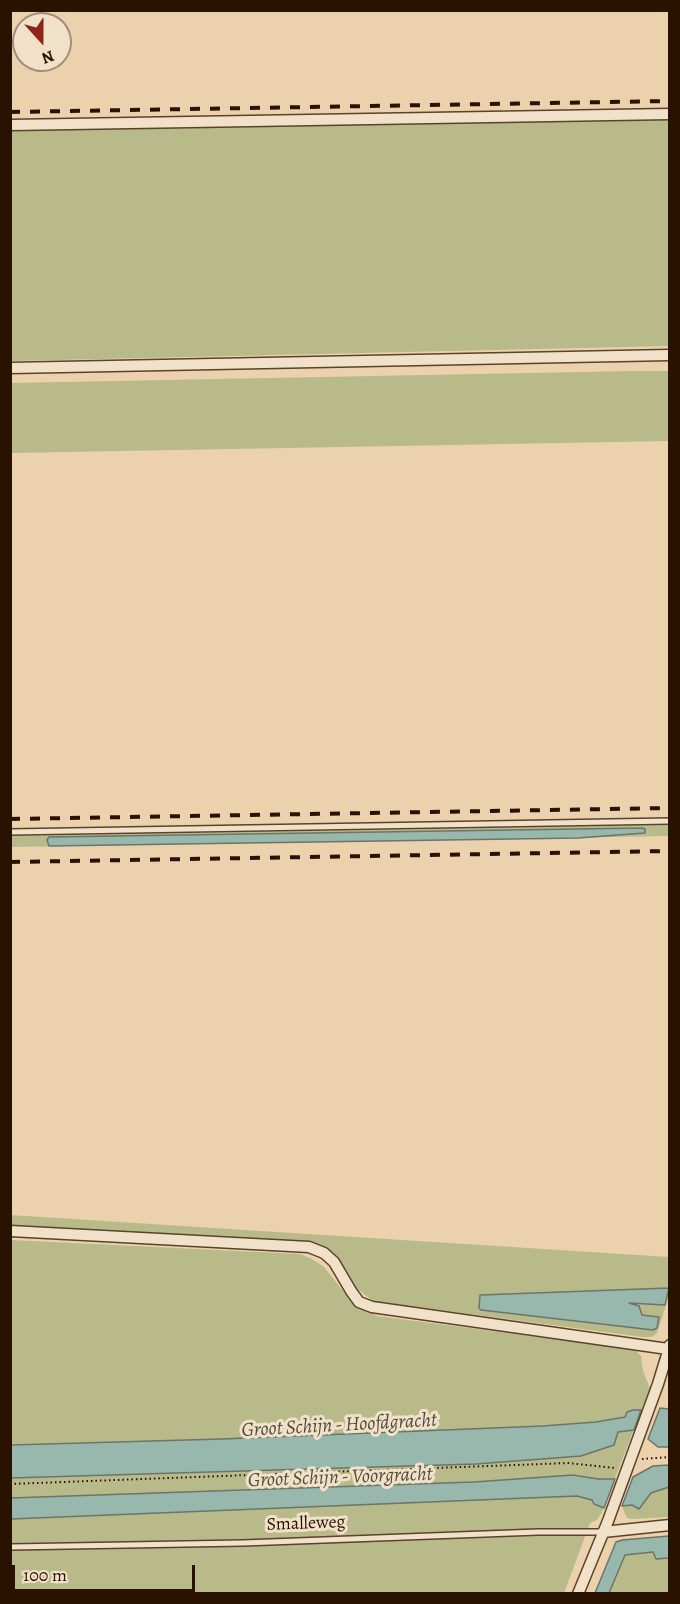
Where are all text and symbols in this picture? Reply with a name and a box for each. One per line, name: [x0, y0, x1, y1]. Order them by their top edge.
north arrow: [12, 12, 72, 72]
text: N: [38, 45, 57, 69]
water label: Groot Schijn - Hoofdgracht: [241, 1409, 437, 1443]
water label: Groot Schijn - Voorgracht: [247, 1463, 433, 1493]
street label: Smalleweg: [266, 1512, 346, 1536]
scale bar: [15, 1553, 198, 1591]
text: 100 m: [23, 1563, 67, 1587]

